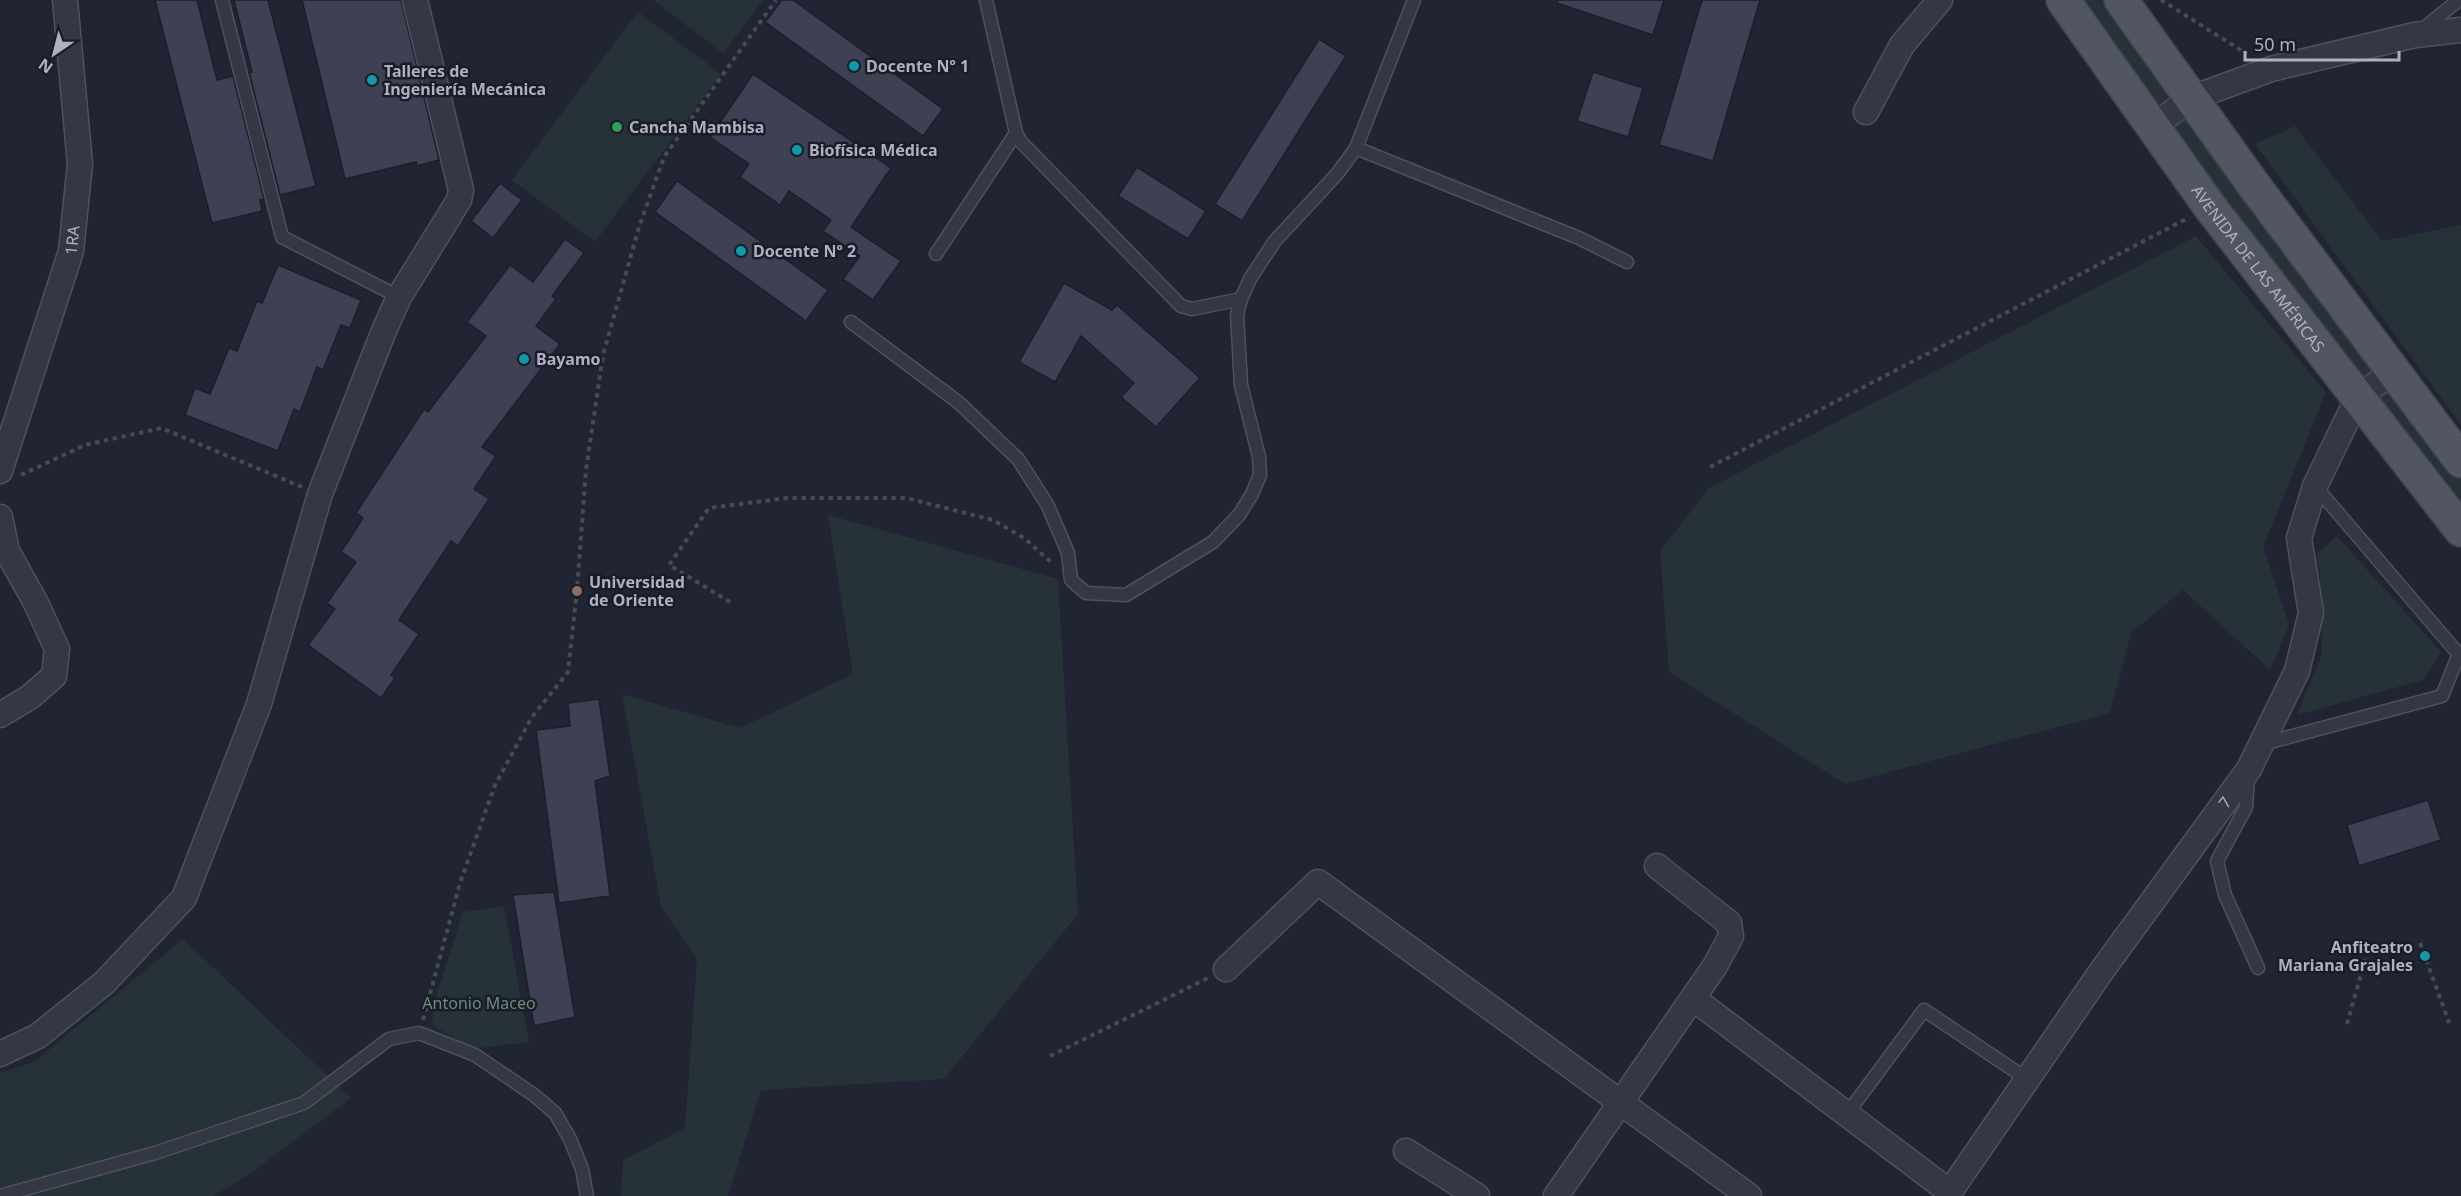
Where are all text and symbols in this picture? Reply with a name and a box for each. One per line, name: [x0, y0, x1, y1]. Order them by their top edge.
north arrow: [24, 24, 84, 84]
scale bar: [2245, 24, 2400, 62]
text: 50 m: [2254, 32, 2296, 56]
text: N: [34, 54, 57, 79]
place label: Docente Nº 1: [866, 55, 969, 77]
marker: Docente Nº 1: [847, 59, 861, 73]
place label: Talleres de Ingeniería Mecánica: [384, 60, 546, 100]
marker: Talleres de Ingeniería Mecánica: [365, 73, 379, 87]
place label: Cancha Mambisa: [629, 116, 764, 138]
marker: Cancha Mambisa: [610, 120, 624, 134]
place label: Biofísica Médica: [809, 139, 938, 161]
marker: Biofísica Médica: [790, 143, 804, 157]
street label: AVENIDA DE LAS AMÉRICAS: [2187, 180, 2330, 357]
street label: 1RA: [60, 224, 85, 256]
place label: Docente Nº 2: [753, 240, 856, 262]
marker: Docente Nº 2: [734, 244, 748, 258]
place label: Bayamo: [536, 348, 601, 370]
marker: Bayamo: [517, 352, 531, 366]
place label: Universidad de Oriente: [589, 571, 685, 611]
marker: Universidad de Oriente: [570, 584, 584, 598]
street label: 7: [2213, 792, 2236, 812]
place label: Anfiteatro Mariana Grajales: [2278, 936, 2413, 976]
marker: Anfiteatro Mariana Grajales: [2418, 949, 2432, 963]
park label: Antonio Maceo: [422, 992, 536, 1014]

